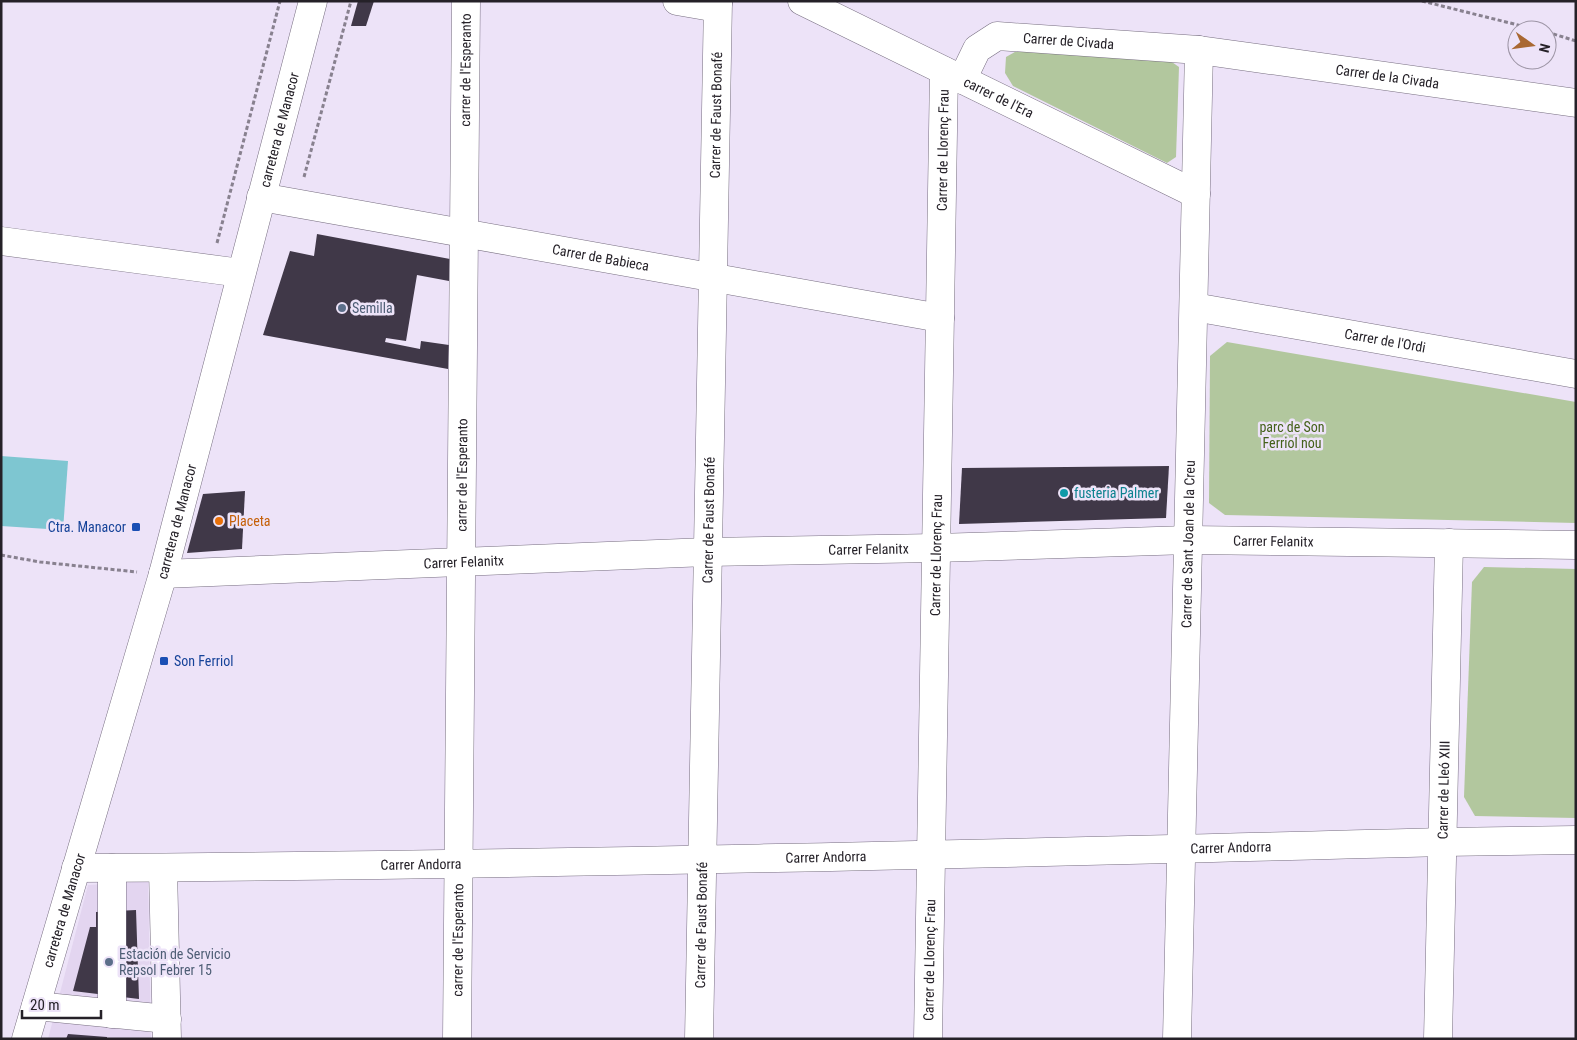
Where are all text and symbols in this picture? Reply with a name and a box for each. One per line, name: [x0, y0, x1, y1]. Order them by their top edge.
street label: carrer de l'Esperanto: [457, 13, 474, 127]
north arrow: [1507, 20, 1557, 70]
street label: Carrer de Civada: [1022, 30, 1115, 52]
text: N: [1536, 42, 1553, 54]
street label: Carrer de Faust Bonafé: [707, 51, 725, 179]
street label: Carrer de la Civada: [1335, 61, 1440, 92]
street label: carretera de Manacor: [257, 71, 302, 189]
street label: carrer de l'Era: [961, 73, 1036, 121]
street label: Carrer de Llorenç Frau: [934, 89, 952, 211]
street label: Carrer de Babieca: [551, 241, 650, 274]
place label: Semilla: [352, 300, 393, 316]
marker: Semilla: [336, 302, 348, 314]
street label: Carrer de l'Ordi: [1343, 326, 1427, 355]
street label: carrer de l'Esperanto: [453, 418, 470, 532]
park label: parc de Son Ferriol nou: [1259, 419, 1325, 451]
street label: Carrer de Faust Bonafé: [699, 456, 718, 584]
street label: Carrer de Sant Joan de la Creu: [1178, 460, 1198, 628]
street label: carretera de Manacor: [154, 462, 199, 581]
place label: fusteria Palmer: [1074, 485, 1159, 501]
marker: fusteria Palmer: [1058, 487, 1070, 499]
street label: Carrer de Llorenç Frau: [927, 494, 945, 616]
place label: Placeta: [229, 513, 271, 529]
marker: Placeta: [213, 515, 225, 527]
place label: Ctra. Manacor: [48, 519, 126, 535]
marker: Ctra. Manacor: [130, 521, 142, 533]
street label: Carrer Felanitx: [1233, 533, 1314, 550]
street label: Carrer Felanitx: [828, 540, 909, 558]
street label: Carrer Felanitx: [423, 552, 504, 571]
place label: Son Ferriol: [174, 653, 233, 669]
marker: Son Ferriol: [158, 655, 170, 667]
street label: Carrer de Lleó XIII: [1434, 741, 1453, 840]
street label: Carrer Andorra: [1190, 838, 1271, 857]
street label: Carrer Andorra: [785, 848, 867, 866]
street label: carretera de Manacor: [40, 852, 88, 969]
street label: Carrer Andorra: [380, 856, 462, 873]
street label: Carrer de Faust Bonafé: [692, 861, 710, 988]
street label: carrer de l'Esperanto: [449, 883, 466, 997]
street label: Carrer de Llorenç Frau: [920, 899, 938, 1021]
place label: Estación de Servicio Repsol Febrer 15: [119, 946, 231, 978]
marker: Estación de Servicio Repsol Febrer 15: [103, 956, 115, 968]
scale bar: [22, 988, 101, 1020]
text: 20 m: [30, 996, 60, 1014]

